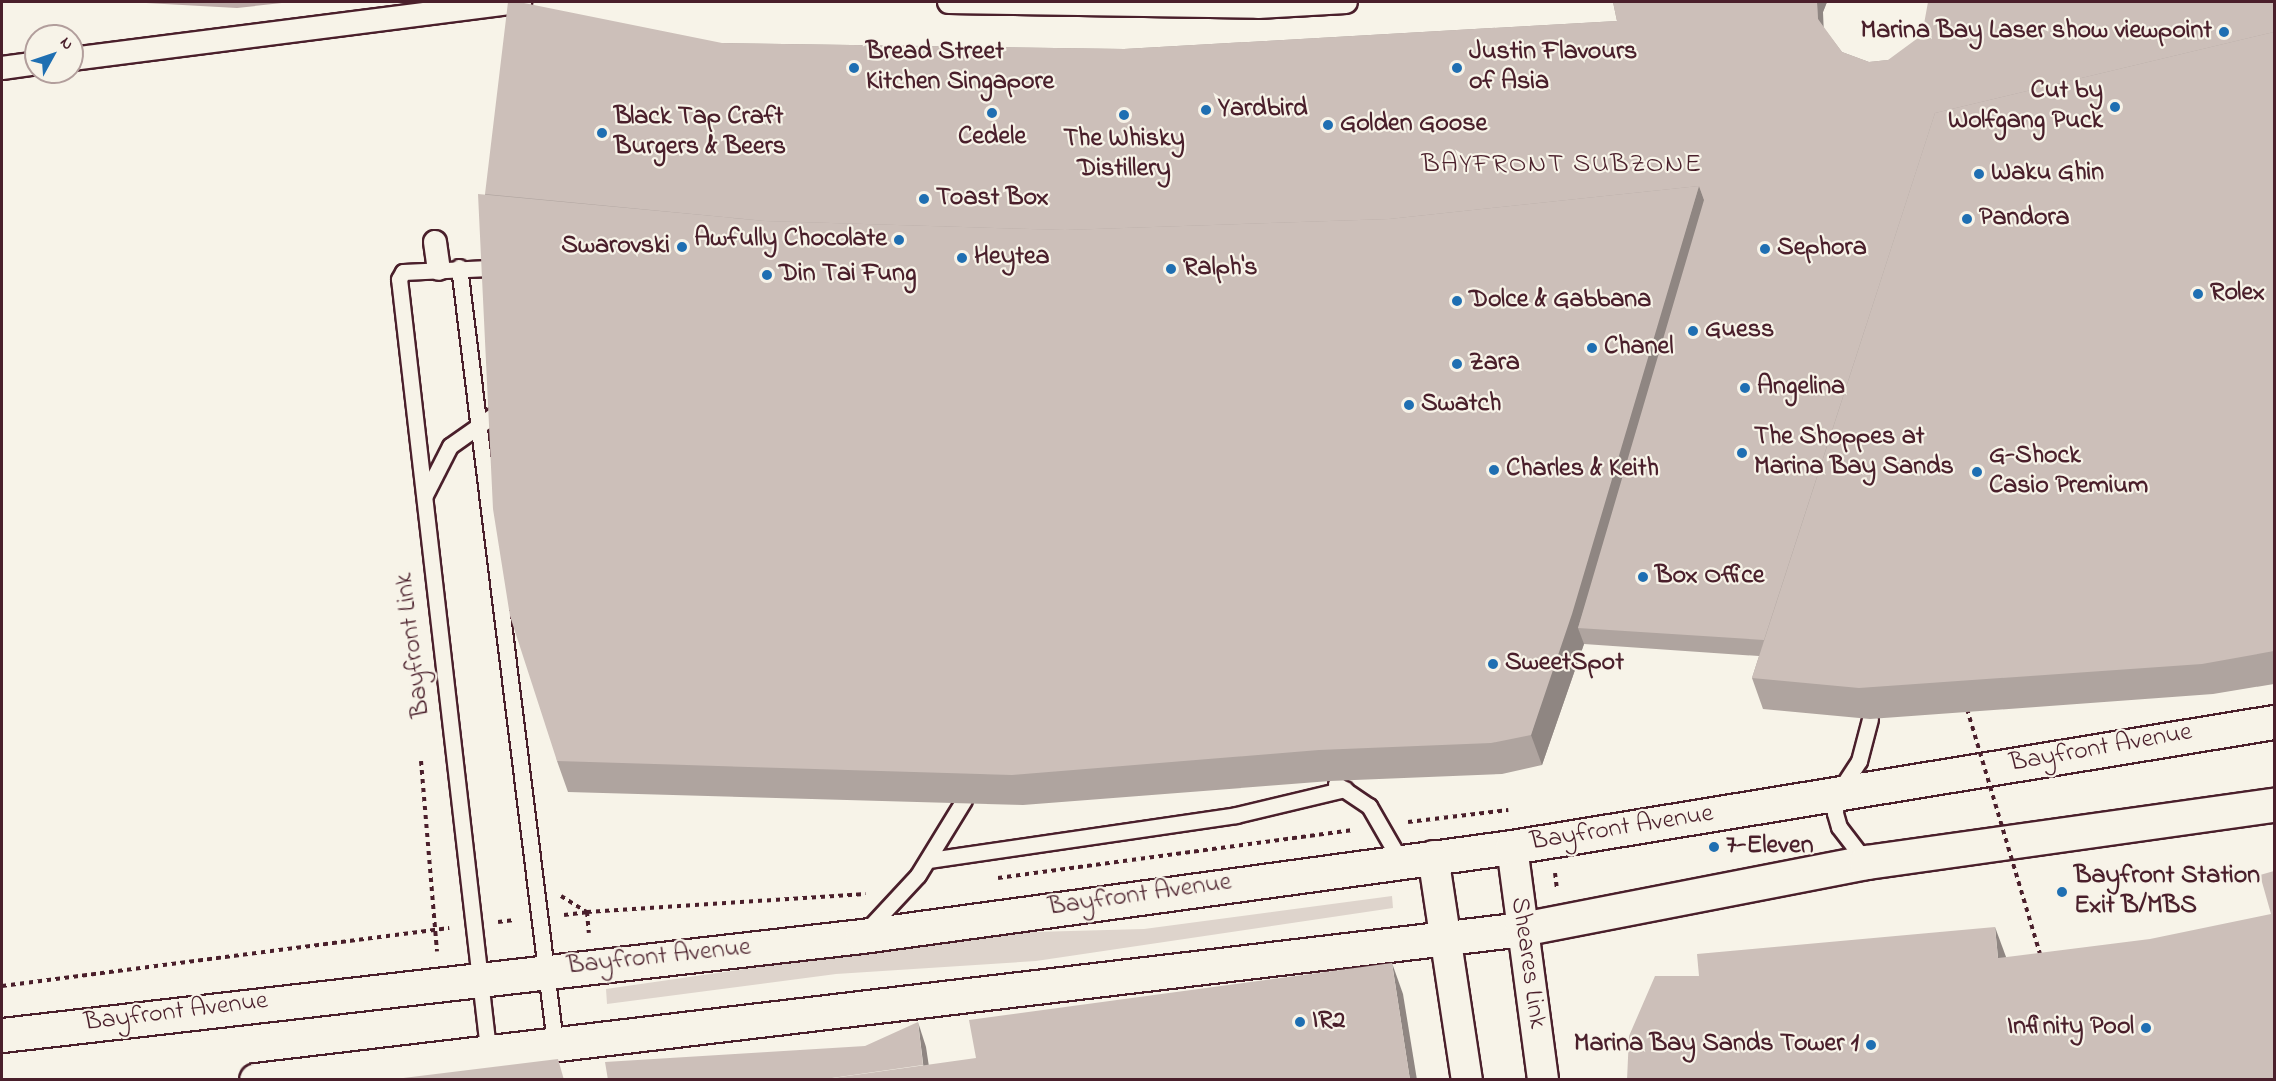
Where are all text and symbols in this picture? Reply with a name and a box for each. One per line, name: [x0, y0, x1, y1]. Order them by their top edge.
place label: Marina Bay Laser show viewpoint: [1861, 16, 2212, 48]
north arrow: [24, 24, 84, 84]
marker: Marina Bay Laser show viewpoint: [2217, 25, 2231, 39]
text: N: [54, 32, 79, 56]
place label: Bread Street Kitchen Singapore: [866, 37, 1054, 98]
place label: Justin Flavours of Asia: [1469, 37, 1637, 98]
marker: Bread Street Kitchen Singapore: [847, 61, 861, 75]
marker: Justin Flavours of Asia: [1450, 61, 1464, 75]
place label: Cut by Wolfgang Puck: [1948, 76, 2103, 138]
place label: Yardbird: [1218, 94, 1308, 126]
marker: Cut by Wolfgang Puck: [2108, 100, 2122, 114]
place label: Black Tap Craft Burgers & Beers: [614, 102, 786, 164]
marker: Yardbird: [1199, 103, 1213, 117]
marker: Cedele: [985, 106, 999, 120]
marker: The Whisky Distillery: [1117, 108, 1131, 122]
place label: Golden Goose: [1340, 109, 1487, 141]
marker: Golden Goose: [1321, 118, 1335, 132]
place label: Cedele: [958, 122, 1026, 154]
place label: The Whisky Distillery: [1063, 124, 1185, 186]
marker: Black Tap Craft Burgers & Beers: [595, 126, 609, 140]
district label: BAYFRONT SUBZONE: [1421, 149, 1703, 181]
place label: Waku Ghin: [1991, 158, 2104, 190]
marker: Waku Ghin: [1972, 167, 1986, 181]
place label: Toast Box: [936, 183, 1049, 215]
marker: Toast Box: [917, 192, 931, 206]
place label: Pandora: [1979, 203, 2070, 235]
marker: Pandora: [1960, 212, 1974, 226]
place label: Awfully Chocolate: [694, 224, 887, 256]
place label: Swarovski: [561, 231, 670, 263]
marker: Awfully Chocolate: [892, 233, 906, 247]
place label: Sephora: [1777, 233, 1867, 265]
marker: Swarovski: [675, 240, 689, 254]
place label: Heytea: [974, 242, 1050, 274]
marker: Sephora: [1758, 242, 1772, 256]
marker: Heytea: [955, 251, 969, 265]
place label: Ralph's: [1183, 253, 1257, 285]
place label: Din Tai Fung: [779, 259, 917, 291]
marker: Ralph's: [1164, 262, 1178, 276]
marker: Din Tai Fung: [760, 268, 774, 282]
place label: Rolex: [2210, 278, 2265, 310]
place label: Dolce & Gabbana: [1469, 285, 1651, 317]
marker: Rolex: [2191, 287, 2205, 301]
marker: Dolce & Gabbana: [1450, 294, 1464, 308]
place label: Guess: [1705, 315, 1774, 347]
marker: Guess: [1686, 324, 1700, 338]
place label: Chanel: [1604, 332, 1673, 364]
marker: Chanel: [1585, 341, 1599, 355]
place label: Zara: [1469, 348, 1520, 380]
marker: Zara: [1450, 357, 1464, 371]
place label: Angelina: [1757, 372, 1845, 404]
marker: Angelina: [1738, 381, 1752, 395]
place label: Swatch: [1421, 389, 1501, 421]
marker: Swatch: [1402, 398, 1416, 412]
place label: The Shoppes at Marina Bay Sands: [1754, 422, 1954, 484]
place label: G-Shock Casio Premium: [1989, 441, 2148, 502]
marker: The Shoppes at Marina Bay Sands: [1735, 446, 1749, 460]
place label: Charles & Keith: [1506, 454, 1659, 486]
marker: Charles & Keith: [1487, 463, 1501, 477]
marker: G-Shock Casio Premium: [1970, 465, 1984, 479]
place label: Box Office: [1655, 561, 1764, 593]
marker: Box Office: [1636, 570, 1650, 584]
street label: Bayfront Link: [390, 571, 438, 719]
place label: SweetSpot: [1505, 648, 1624, 680]
marker: SweetSpot: [1486, 657, 1500, 671]
street label: Bayfront Avenue: [2007, 718, 2195, 780]
street label: Bayfront Avenue: [1528, 799, 1716, 859]
place label: 7-Eleven: [1726, 831, 1814, 863]
marker: 7-Eleven: [1707, 840, 1721, 854]
place label: Bayfront Station Exit B/MBS: [2074, 861, 2260, 922]
street label: Bayfront Avenue: [1046, 868, 1234, 924]
marker: Bayfront Station Exit B/MBS: [2055, 885, 2069, 899]
street label: Sheares Link: [1502, 895, 1552, 1031]
street label: Bayfront Avenue: [566, 933, 752, 983]
street label: Bayfront Avenue: [82, 986, 270, 1040]
place label: IR2: [1312, 1006, 1345, 1038]
place label: Infinity Pool: [2007, 1012, 2134, 1044]
marker: IR2: [1293, 1015, 1307, 1029]
marker: Infinity Pool: [2139, 1021, 2153, 1035]
place label: Marina Bay Sands Tower 1: [1574, 1029, 1859, 1061]
marker: Marina Bay Sands Tower 1: [1864, 1038, 1878, 1052]

